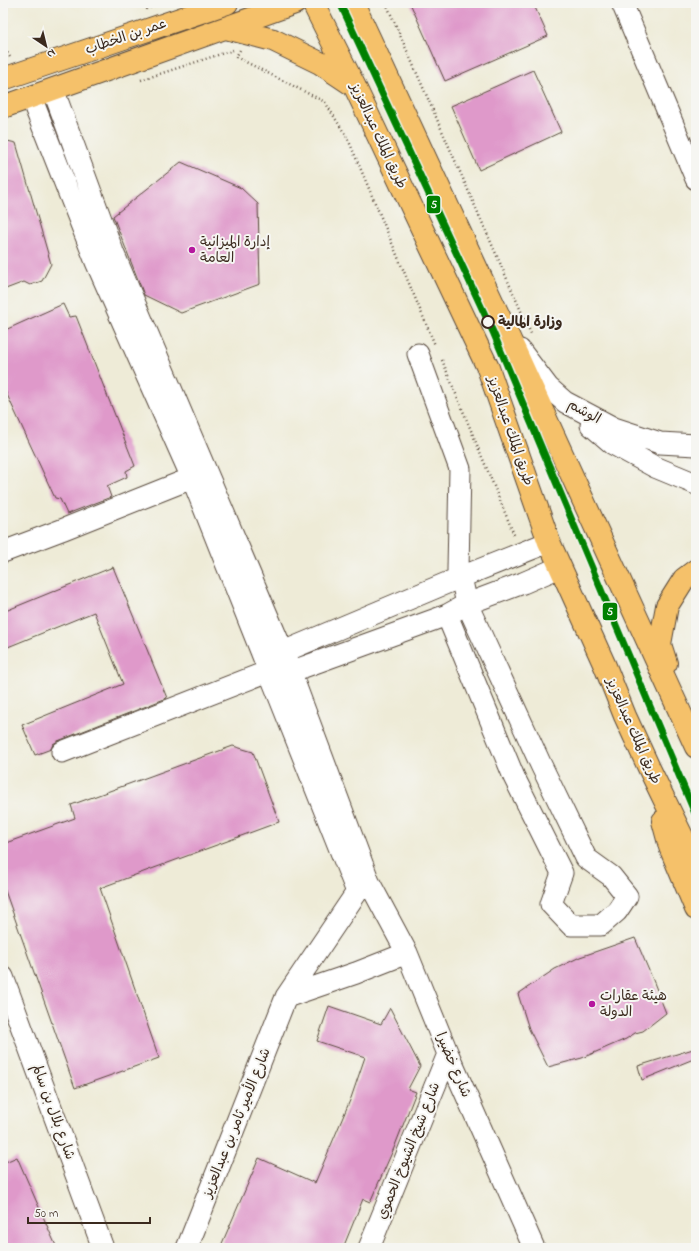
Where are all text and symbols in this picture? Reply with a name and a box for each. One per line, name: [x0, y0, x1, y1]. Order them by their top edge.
street label: عمر بن الخطاب: [83, 13, 169, 61]
north arrow: [26, 26, 66, 66]
text: N: [44, 45, 59, 62]
street label: طريق الملك عبدالعزيز: [344, 79, 412, 192]
line badge: 5: [426, 195, 441, 214]
text: 5: [431, 197, 438, 213]
place label: إدارة الميزانية العامة: [200, 232, 270, 269]
marker: إدارة الميزانية العامة: [187, 245, 197, 255]
place label: وزارة المالية: [498, 312, 562, 333]
marker: وزارة المالية: [481, 315, 495, 329]
street label: طريق الملك عبدالعزيز: [481, 372, 539, 489]
street label: الوشم: [564, 394, 604, 430]
line badge: 5: [602, 602, 618, 621]
text: 5: [607, 604, 614, 620]
street label: طريق الملك عبدالعزيز: [600, 673, 666, 788]
place label: هيئة عقارات الدولة: [600, 986, 667, 1023]
marker: هيئة عقارات الدولة: [587, 999, 597, 1009]
street label: شارع خضيرا: [430, 1029, 476, 1101]
street label: شارع الأمير ثامر بن عبدالعزيز: [197, 1045, 277, 1202]
street label: شارع بلال بن سالم: [26, 1061, 80, 1163]
street label: شارع شيخ الشيوخ الحموي: [372, 1079, 446, 1223]
scale bar: [28, 1199, 150, 1225]
text: 50 m: [34, 1205, 58, 1223]

